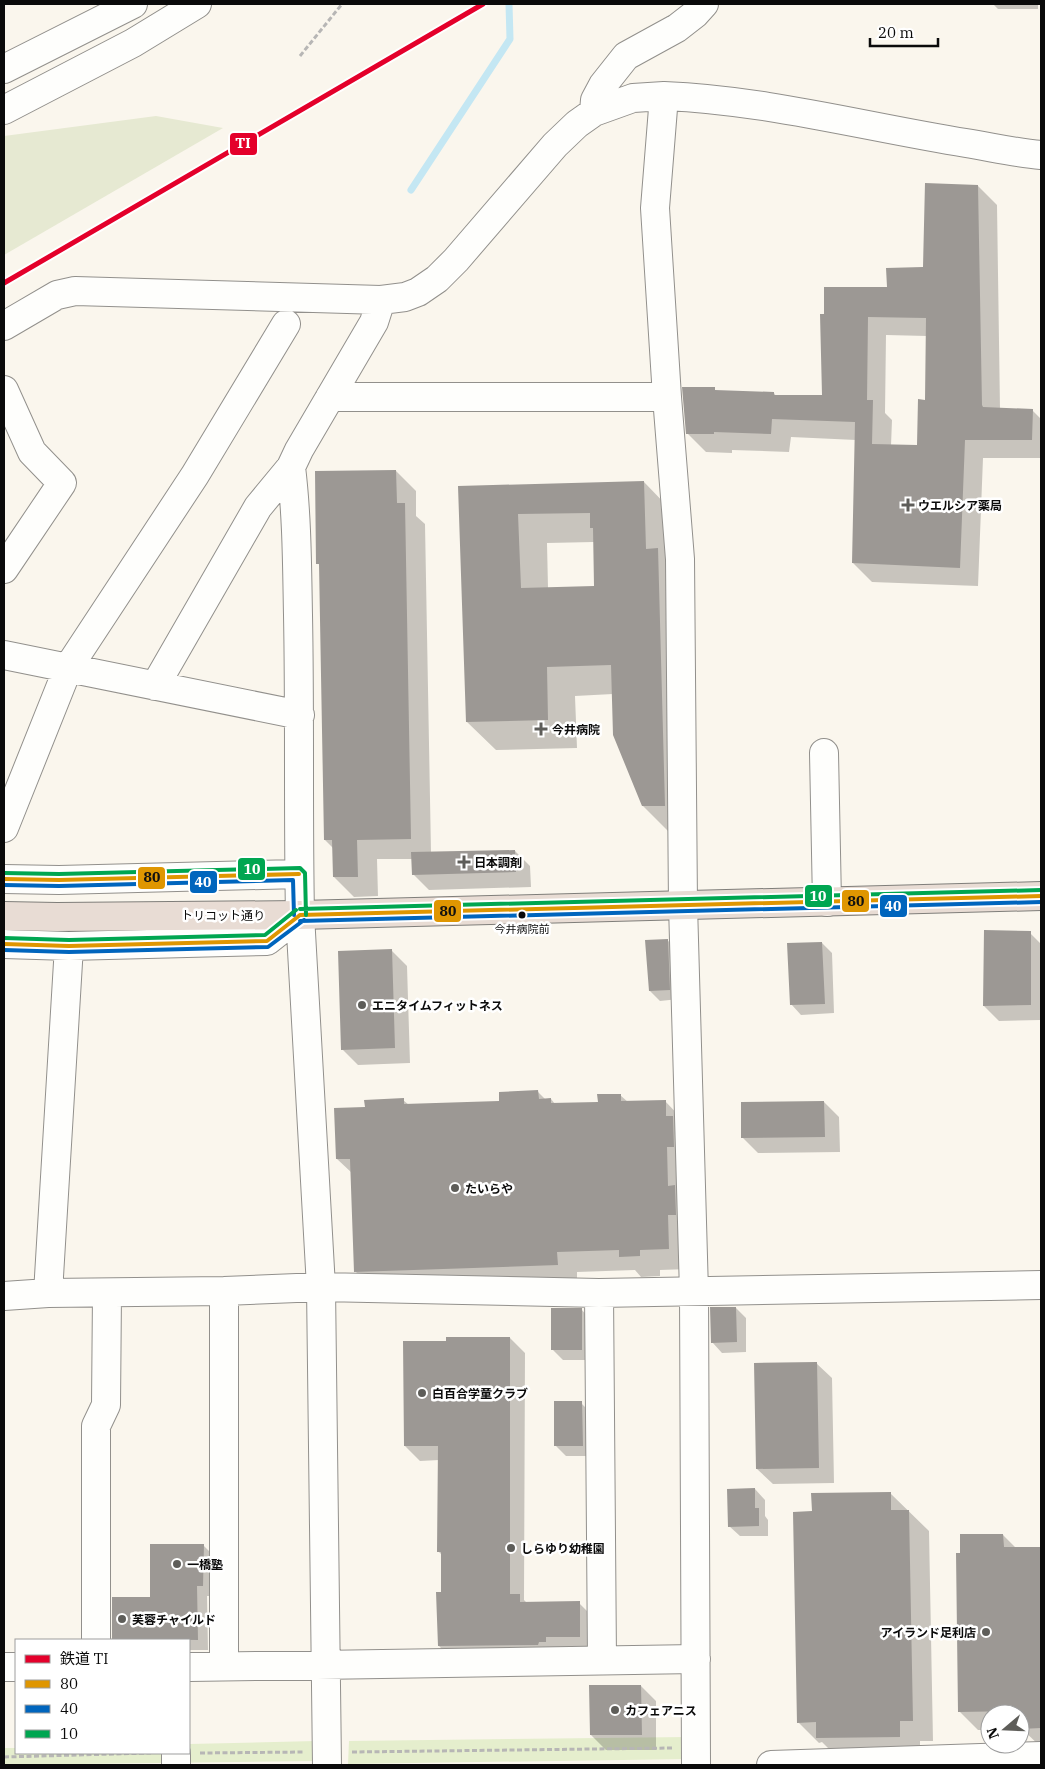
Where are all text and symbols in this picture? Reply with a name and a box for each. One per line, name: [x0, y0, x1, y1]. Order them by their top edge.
scale bar: [870, 15, 938, 47]
text: 20 m: [878, 23, 914, 42]
line badge: TI: [229, 132, 258, 156]
text: TI: [235, 134, 251, 152]
place label: ウエルシア薬局: [918, 498, 1002, 513]
marker: ウエルシア薬局: [902, 499, 914, 511]
marker: 今井病院: [534, 722, 548, 736]
place label: 今井病院: [552, 722, 600, 737]
place label: 日本調剤: [474, 855, 522, 870]
marker: 日本調剤: [458, 856, 470, 868]
line badge: 10: [237, 857, 266, 881]
text: 10: [244, 860, 260, 878]
line badge: 80: [137, 866, 166, 890]
text: 80: [144, 868, 160, 886]
line badge: 40: [189, 870, 218, 894]
text: 40: [195, 873, 211, 891]
line badge: 10: [804, 884, 833, 908]
text: 10: [810, 887, 826, 905]
line badge: 80: [841, 889, 870, 913]
text: 80: [848, 892, 864, 910]
line badge: 40: [879, 894, 908, 918]
text: 40: [885, 897, 901, 915]
line badge: 80: [433, 899, 462, 923]
text: 80: [440, 902, 456, 920]
street label: トリコット通り: [181, 908, 265, 923]
marker: 今井病院前: [517, 910, 527, 920]
place label: 今井病院前: [495, 922, 550, 936]
place label: エニタイムフィットネス: [372, 998, 503, 1013]
marker: エニタイムフィットネス: [356, 999, 368, 1011]
place label: たいらや: [465, 1181, 513, 1196]
marker: たいらや: [449, 1182, 461, 1194]
place label: 白百合学童クラブ: [432, 1386, 528, 1401]
marker: 白百合学童クラブ: [416, 1387, 428, 1399]
place label: しらゆり幼稚園: [521, 1541, 605, 1556]
marker: しらゆり幼稚園: [505, 1542, 517, 1554]
place label: 一橋塾: [187, 1557, 223, 1572]
marker: 一橋塾: [171, 1558, 183, 1570]
place label: 芙蓉チャイルド: [132, 1612, 216, 1627]
marker: 芙蓉チャイルド: [116, 1613, 128, 1625]
place label: アイランド足利店: [881, 1625, 976, 1640]
marker: アイランド足利店: [980, 1626, 992, 1638]
legend: [15, 1639, 190, 1754]
text: 鉄道 TI: [60, 1649, 108, 1668]
text: 80: [60, 1674, 78, 1693]
text: 40: [60, 1699, 78, 1718]
place label: カフェアニス: [625, 1703, 697, 1718]
marker: カフェアニス: [609, 1704, 621, 1716]
north arrow: [980, 1704, 1030, 1754]
text: 10: [60, 1724, 78, 1743]
text: N: [982, 1725, 1003, 1741]

